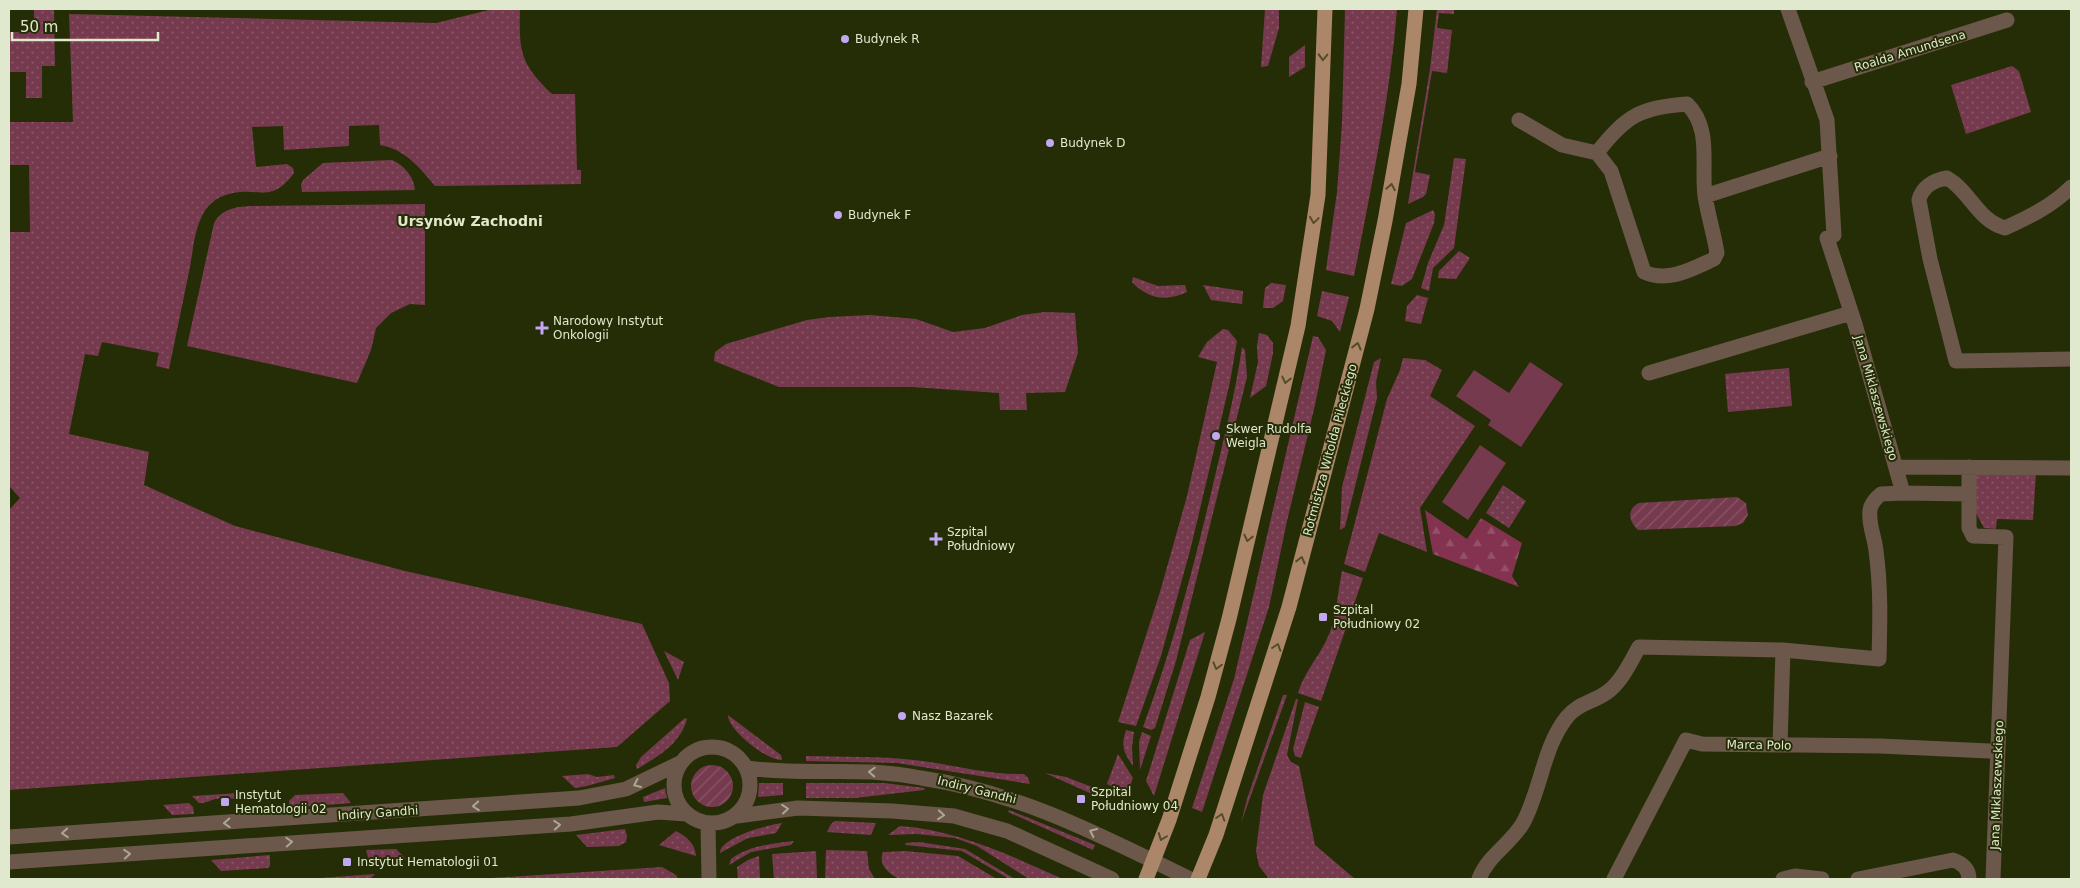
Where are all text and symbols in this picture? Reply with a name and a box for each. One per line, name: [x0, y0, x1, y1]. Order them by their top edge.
scale bar: [12, 10, 159, 42]
text: 50 m: [20, 18, 58, 36]
street label: Roalda Amundsena: [1853, 27, 1967, 75]
place label: Budynek R: [855, 32, 920, 46]
marker: Budynek R: [839, 33, 851, 45]
one-way arrow: [1317, 54, 1328, 62]
place label: Budynek D: [1060, 136, 1126, 150]
marker: Budynek D: [1044, 137, 1056, 149]
one-way arrow: [1385, 183, 1395, 192]
place label: Budynek F: [848, 208, 911, 222]
marker: Budynek F: [832, 209, 844, 221]
district label: Ursynów Zachodni: [397, 213, 543, 229]
one-way arrow: [1309, 216, 1320, 224]
place label: Narodowy Instytut Onkologii: [553, 314, 664, 342]
marker: Narodowy Instytut Onkologii: [535, 321, 549, 335]
street label: Jana Miklaszewskiego: [1851, 333, 1901, 462]
one-way arrow: [1351, 342, 1362, 351]
street label: Rotmistrza Witolda Pileckiego: [1300, 362, 1360, 538]
one-way arrow: [1281, 375, 1292, 384]
place label: Skwer Rudolfa Weigla: [1226, 422, 1312, 450]
marker: Skwer Rudolfa Weigla: [1210, 430, 1222, 442]
place label: Szpital Południowy: [947, 525, 1015, 553]
marker: Szpital Południowy: [929, 532, 943, 546]
one-way arrow: [1243, 533, 1254, 542]
one-way arrow: [1296, 556, 1306, 564]
place label: Szpital Południowy 02: [1333, 603, 1420, 631]
marker: Szpital Południowy 02: [1317, 611, 1329, 623]
one-way arrow: [1271, 643, 1281, 652]
one-way arrow: [1212, 661, 1222, 669]
place label: Nasz Bazarek: [912, 709, 993, 723]
marker: Nasz Bazarek: [896, 710, 908, 722]
street label: Jana Miklaszewskiego: [1988, 720, 2006, 851]
street label: Marca Polo: [1726, 737, 1792, 753]
one-way arrow: [867, 767, 875, 778]
street label: Indiry Gandhi: [936, 773, 1018, 807]
one-way arrow: [633, 778, 642, 789]
place label: Szpital Południowy 04: [1091, 785, 1178, 813]
place label: Instytut Hematologii 02: [235, 788, 327, 816]
marker: Szpital Południowy 04: [1075, 793, 1087, 805]
marker: Instytut Hematologii 02: [219, 796, 231, 808]
one-way arrow: [472, 801, 480, 812]
street label: Indiry Gandhi: [337, 803, 419, 823]
one-way arrow: [781, 804, 789, 815]
one-way arrow: [937, 809, 945, 820]
one-way arrow: [1216, 814, 1226, 822]
one-way arrow: [223, 817, 231, 828]
one-way arrow: [554, 819, 562, 830]
one-way arrow: [60, 828, 68, 839]
one-way arrow: [1089, 828, 1098, 839]
one-way arrow: [1158, 832, 1168, 841]
one-way arrow: [286, 837, 294, 848]
one-way arrow: [123, 848, 131, 859]
place label: Instytut Hematologii 01: [357, 855, 499, 869]
marker: Instytut Hematologii 01: [341, 856, 353, 868]

